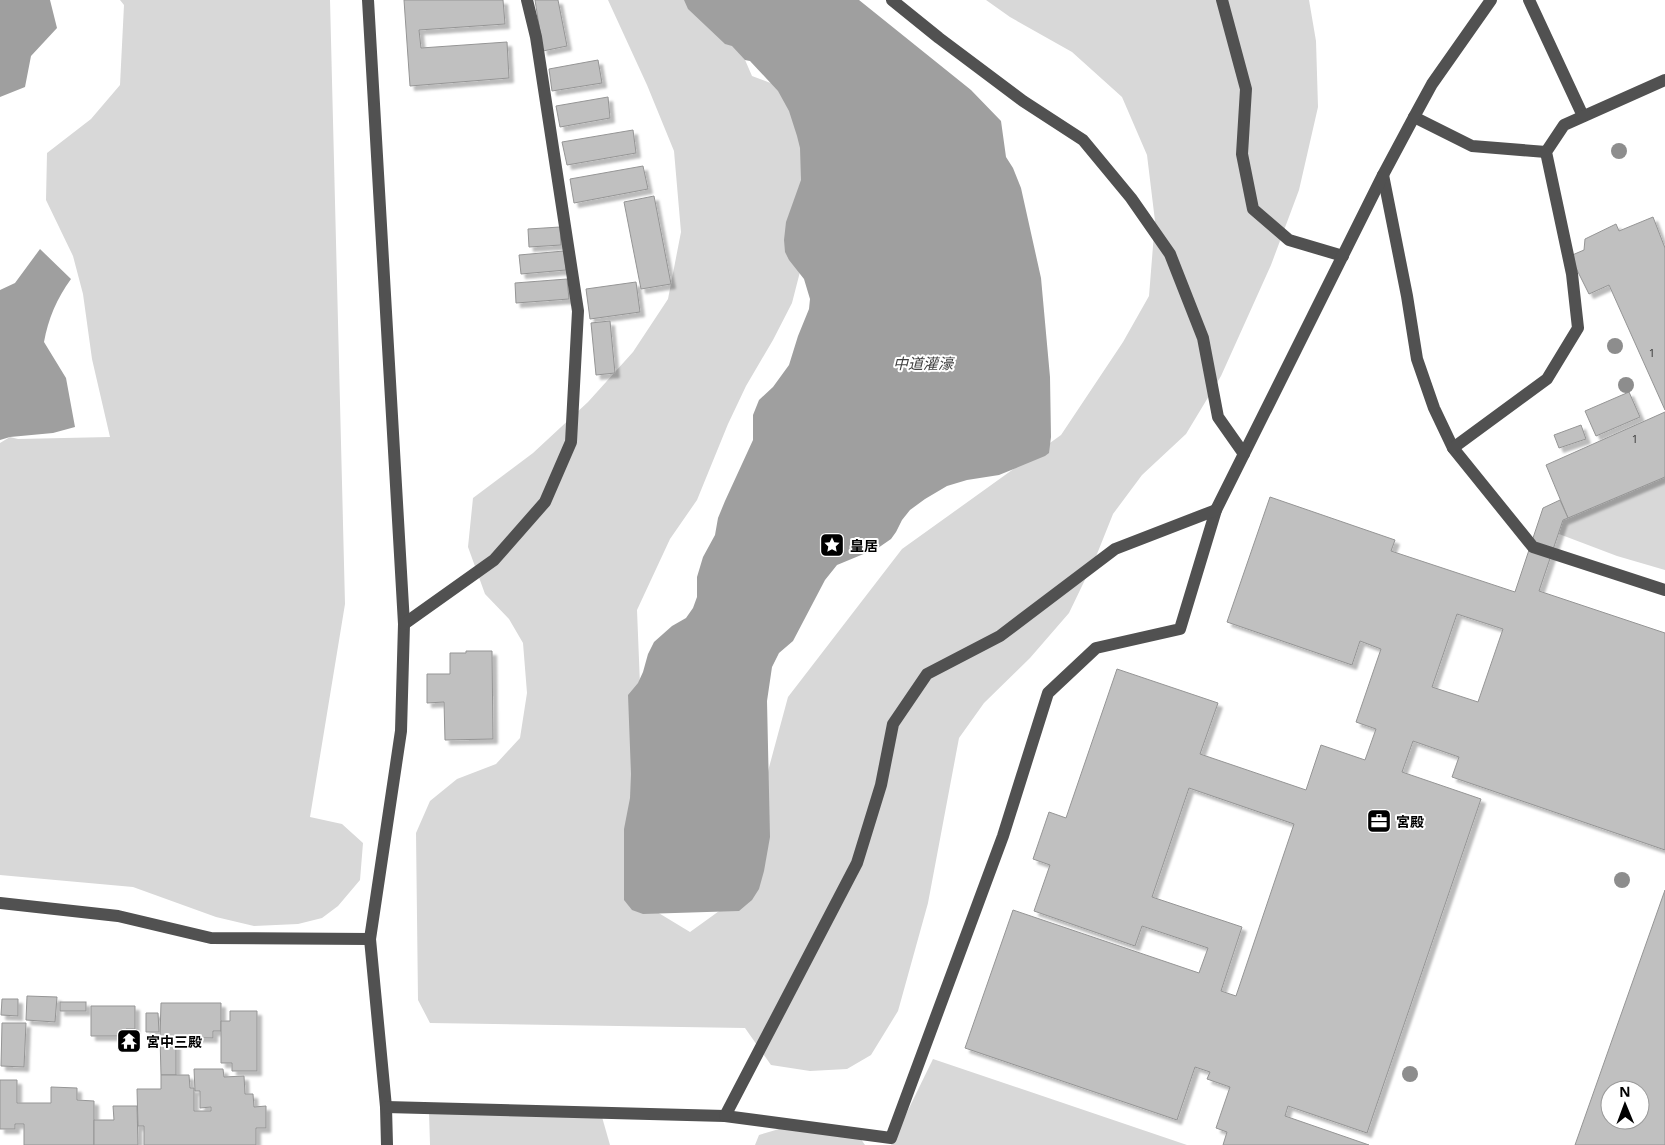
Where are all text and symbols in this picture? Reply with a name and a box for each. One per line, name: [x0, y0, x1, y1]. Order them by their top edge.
house number: 1: [1649, 345, 1655, 360]
water label: 中道灌濠: [893, 353, 956, 373]
house number: 1: [1632, 431, 1638, 446]
place icon: 皇居: [819, 532, 845, 558]
place label: 皇居: [850, 536, 878, 555]
office icon: 宮殿: [1366, 808, 1392, 834]
place label: 宮殿: [1396, 812, 1424, 831]
temple icon: 宮中三殿: [116, 1028, 142, 1054]
place label: 宮中三殿: [146, 1032, 202, 1051]
north arrow: [1600, 1080, 1650, 1130]
text: N: [1619, 1082, 1631, 1101]

